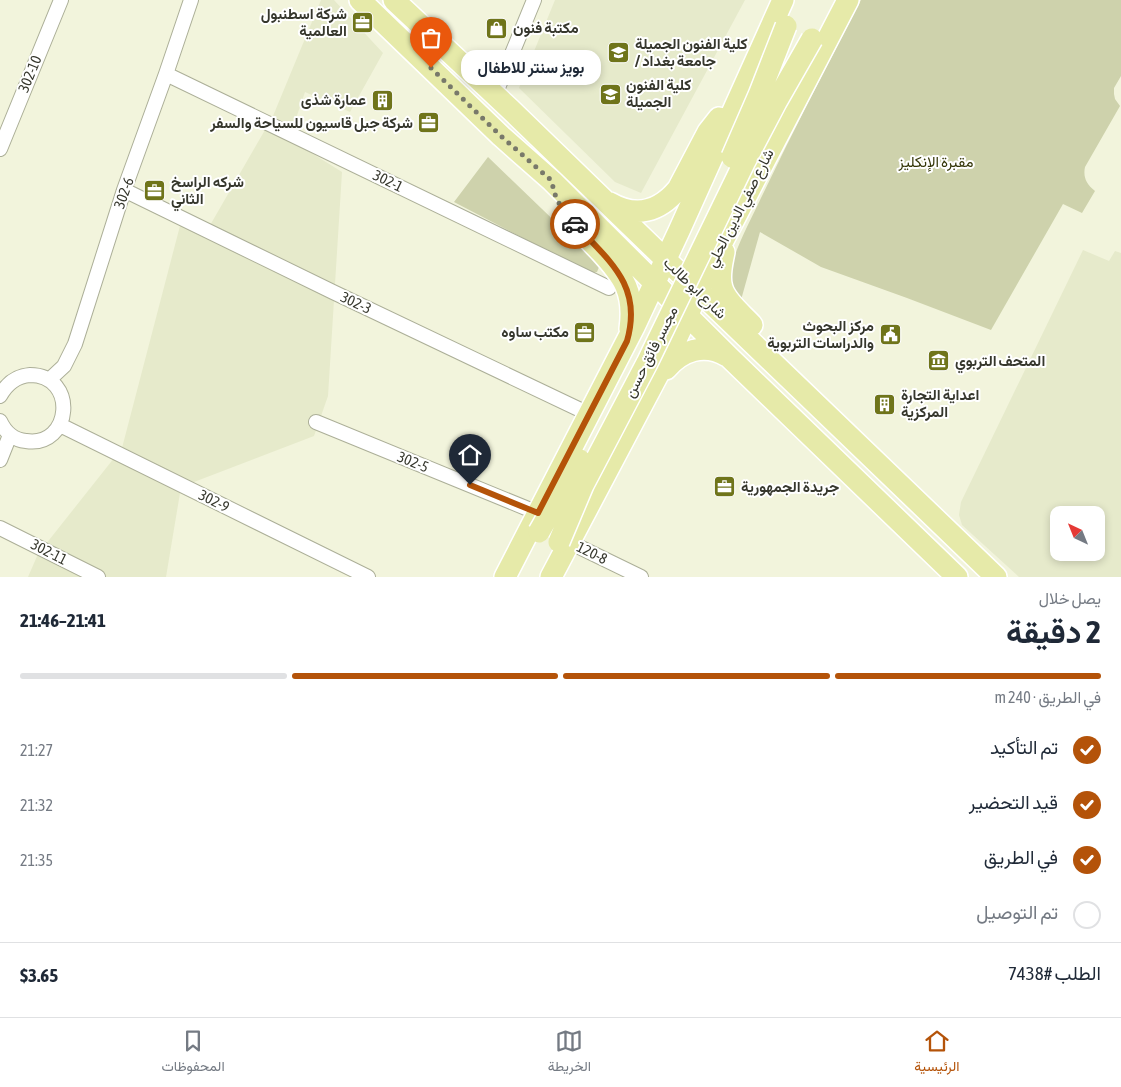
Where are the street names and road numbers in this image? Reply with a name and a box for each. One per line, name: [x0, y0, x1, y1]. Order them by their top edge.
street label: 302-10: [14, 53, 45, 95]
street label: شارع صفي الدين الحلي: [702, 146, 781, 272]
street label: 302-1: [370, 166, 406, 195]
street label: 302-6: [110, 175, 137, 211]
street label: شارع ابو طالب: [658, 253, 730, 324]
street label: 302-3: [338, 288, 374, 317]
street label: مجسر فائق حسن: [620, 303, 683, 401]
street label: 302-5: [395, 448, 431, 475]
street label: 302-9: [196, 486, 232, 515]
street label: 302-11: [28, 535, 70, 568]
street label: 120-8: [574, 538, 610, 567]

